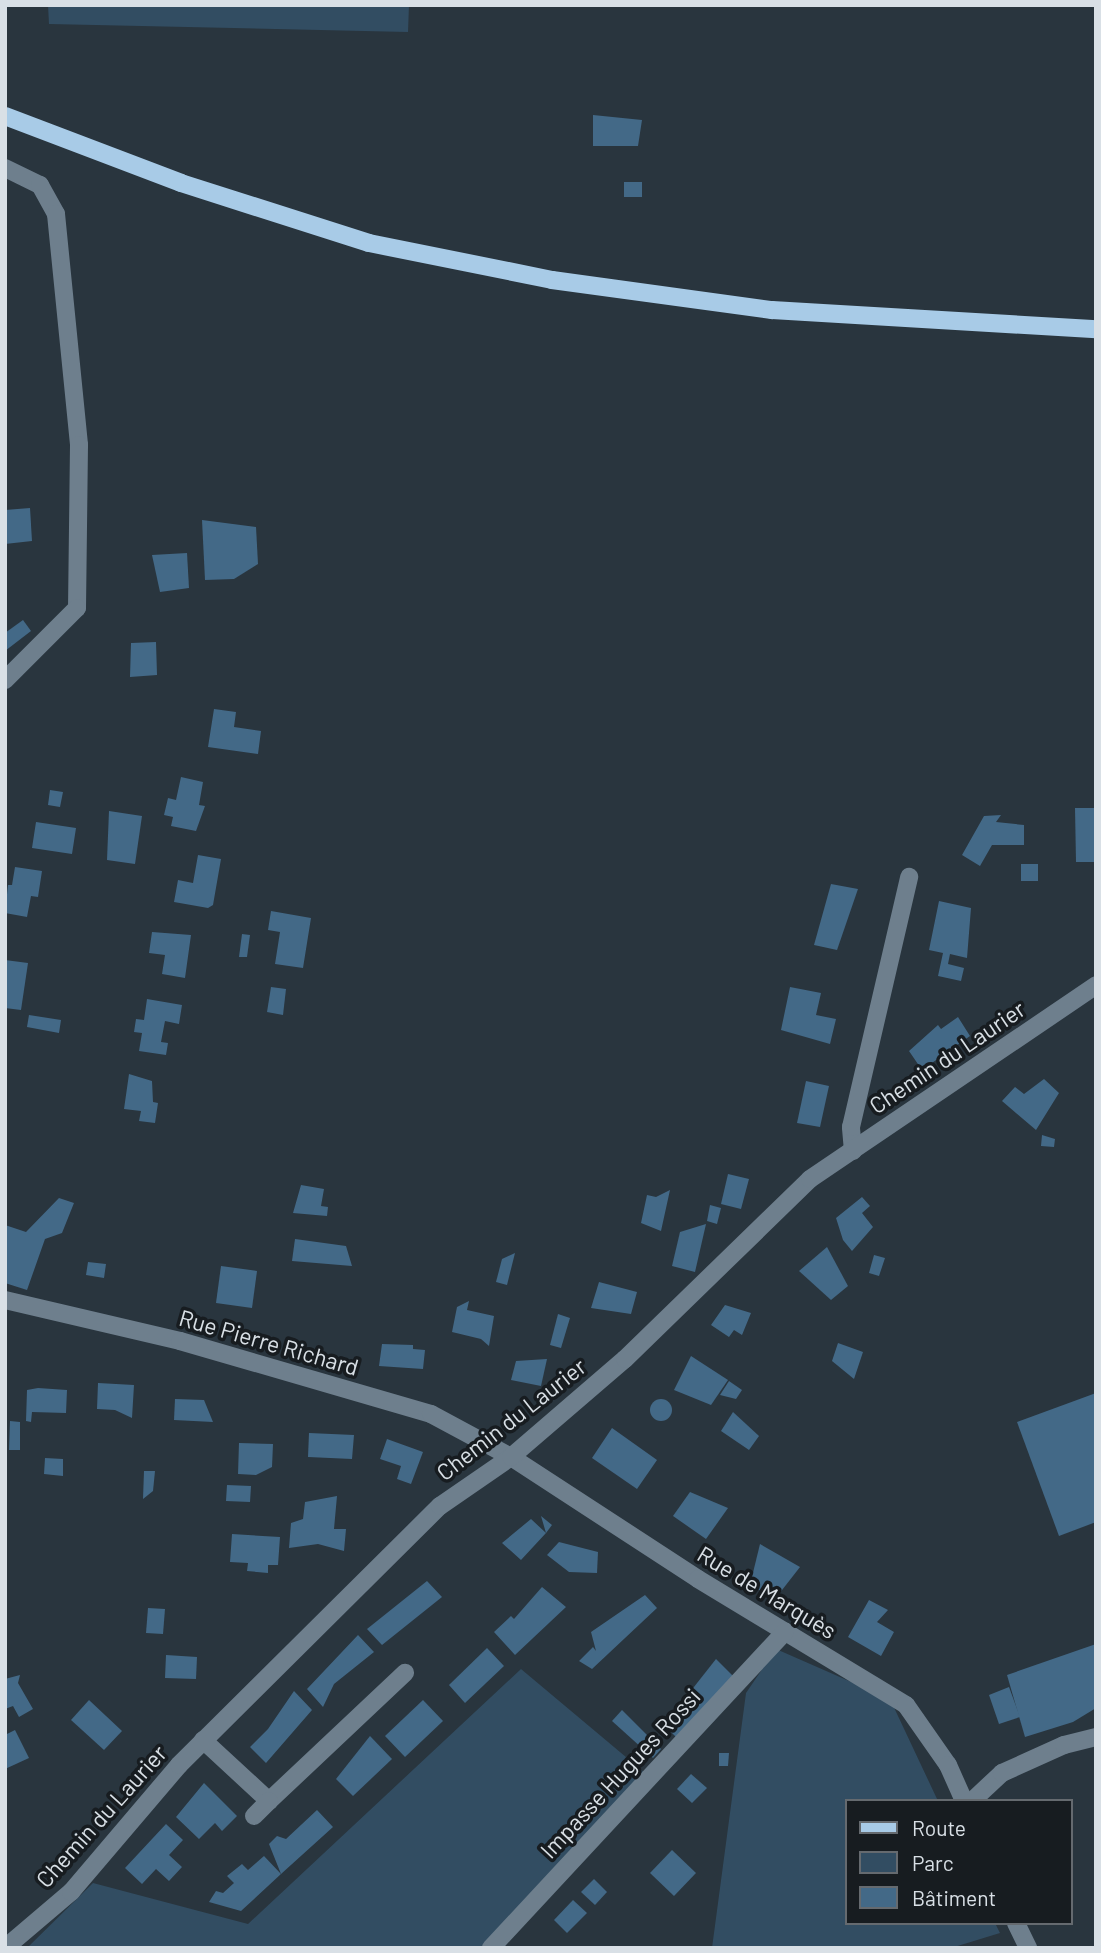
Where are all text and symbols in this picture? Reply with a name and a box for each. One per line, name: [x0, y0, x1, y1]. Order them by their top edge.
street label: Chemin du Laurier: [864, 995, 1030, 1119]
street label: Rue Pierre Richard: [176, 1303, 362, 1381]
street label: Chemin du Laurier: [431, 1352, 591, 1486]
street label: Rue de Marquès: [693, 1540, 841, 1644]
street label: Impasse Hugues Rossi: [534, 1682, 706, 1864]
street label: Chemin du Laurier: [30, 1739, 172, 1893]
legend: [846, 1799, 1073, 1925]
text: Route: [912, 1815, 966, 1840]
text: Parc: [912, 1850, 954, 1875]
text: Bâtiment: [912, 1885, 996, 1910]

